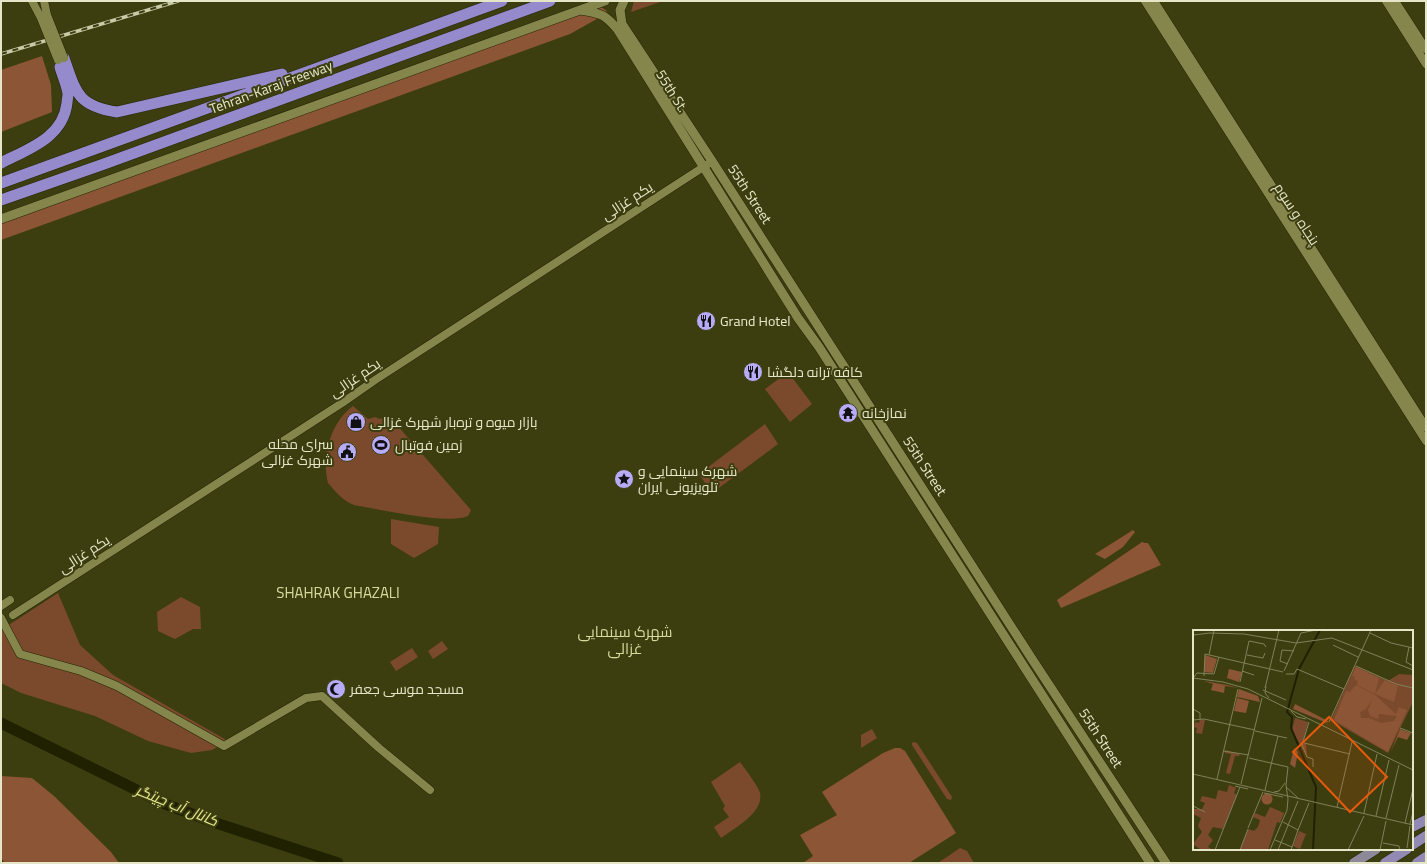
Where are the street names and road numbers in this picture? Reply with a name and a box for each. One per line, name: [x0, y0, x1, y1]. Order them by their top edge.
street label: Tehran-Karaj Freeway: [206, 53, 337, 121]
street label: 55th St.: [649, 64, 695, 118]
street label: 55th Street: [721, 159, 779, 229]
street label: یکم غزالی: [596, 174, 659, 228]
street label: پنجاه و سوم: [1267, 177, 1327, 251]
street label: یکم غزالی: [324, 351, 386, 405]
street label: 55th Street: [896, 431, 954, 501]
street label: یکم غزالی: [53, 527, 116, 581]
street label: 55th Street: [1072, 703, 1130, 773]

